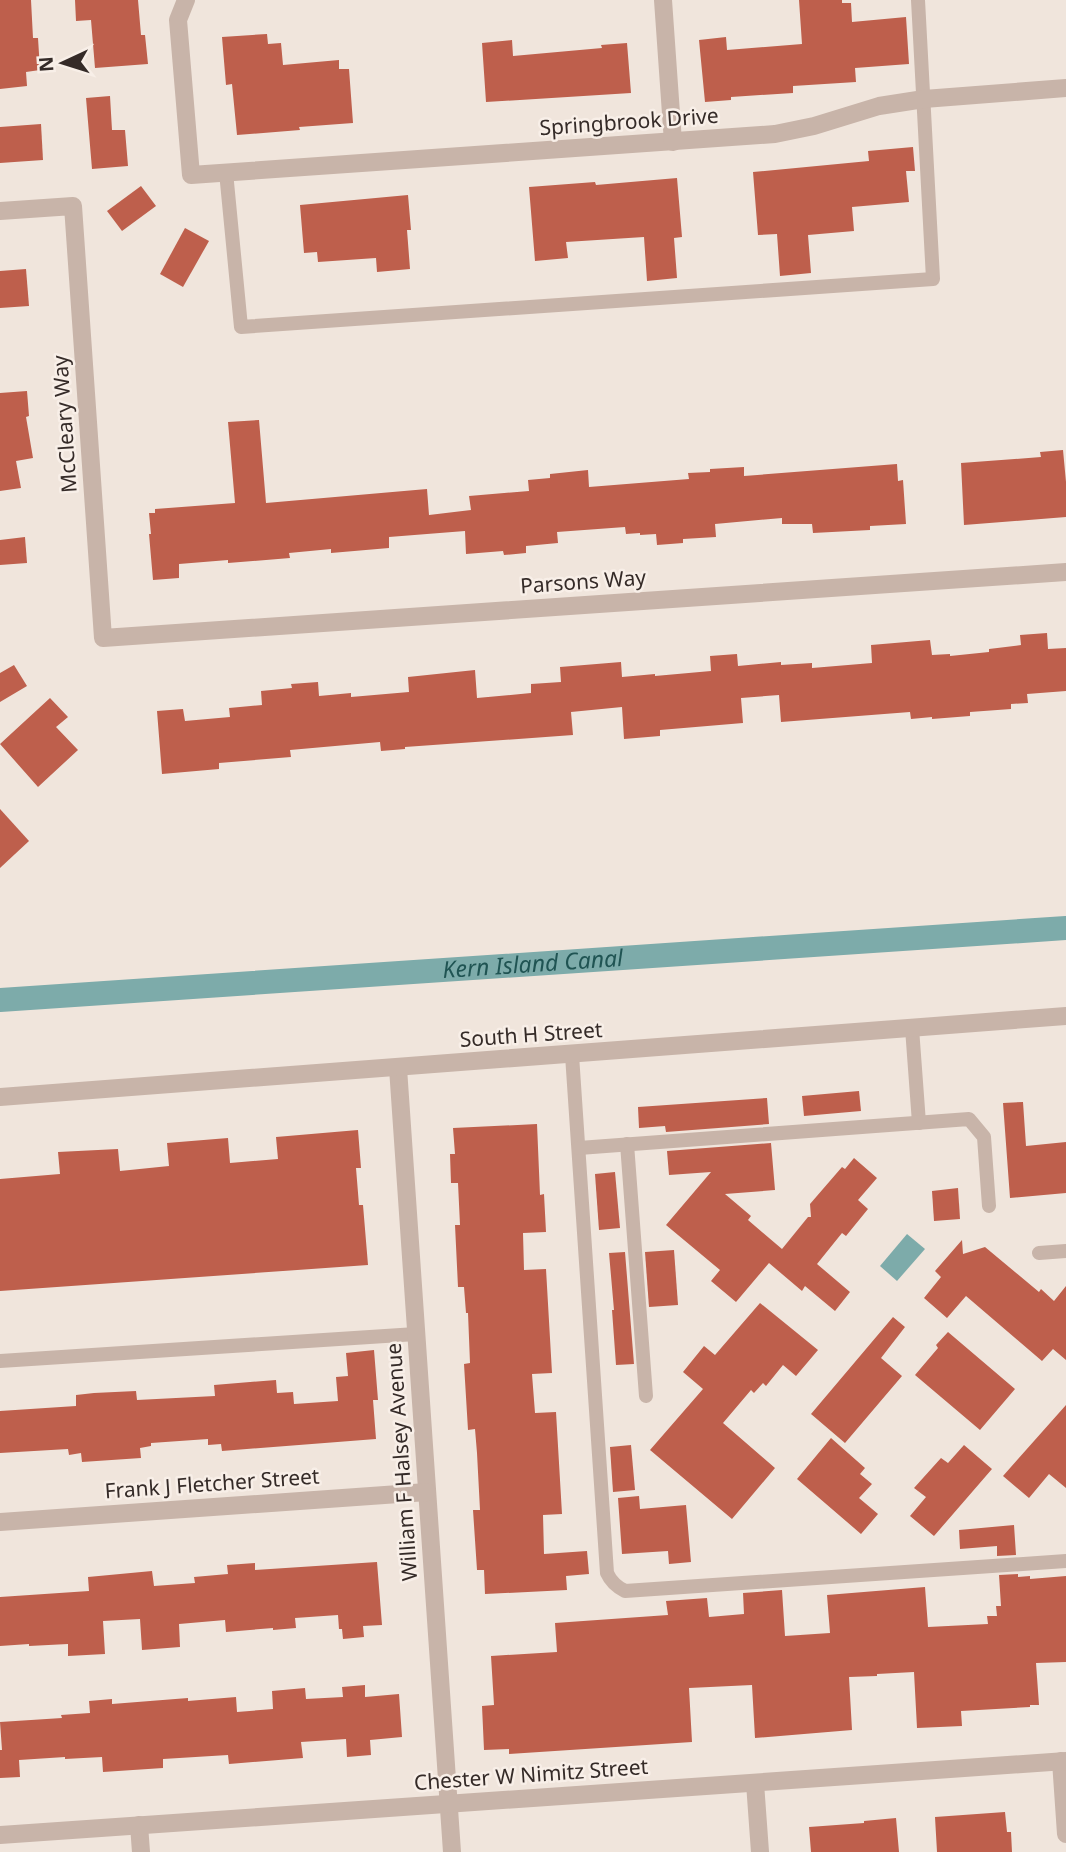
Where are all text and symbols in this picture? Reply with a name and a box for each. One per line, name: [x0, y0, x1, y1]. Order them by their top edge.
north arrow: [28, 28, 98, 98]
text: N: [33, 56, 60, 73]
street label: Springbrook Drive: [538, 101, 720, 141]
street label: McCleary Way: [45, 354, 83, 494]
street label: Parsons Way: [519, 563, 647, 599]
water label: Kern Island Canal: [441, 941, 625, 985]
street label: South H Street: [459, 1015, 604, 1053]
street label: William F Halsey Avenue: [379, 1342, 423, 1582]
street label: Frank J Fletcher Street: [104, 1462, 321, 1504]
street label: Chester W Nimitz Street: [413, 1752, 649, 1796]

